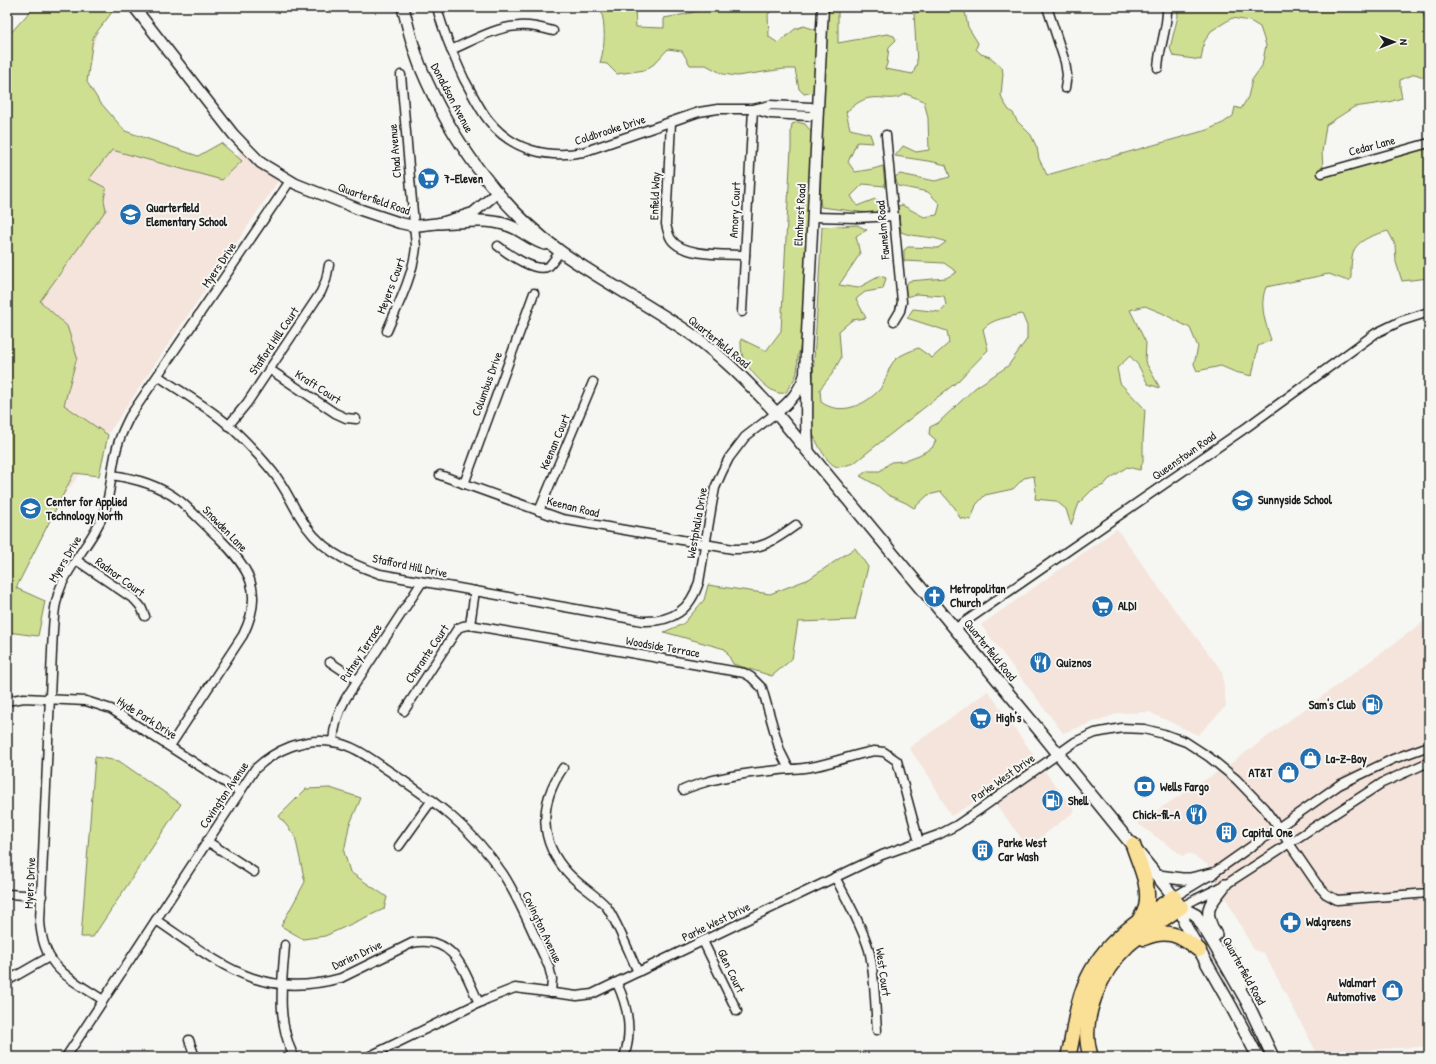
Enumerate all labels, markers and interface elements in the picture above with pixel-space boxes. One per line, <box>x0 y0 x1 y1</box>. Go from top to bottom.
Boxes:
north arrow <box>1374 22 1414 62</box>
text: N <box>1397 39 1411 45</box>
street label: Donaldson Avenue <box>427 60 478 136</box>
street label: Coldbrooke Drive <box>572 110 648 149</box>
street label: Chad Avenue <box>384 123 405 179</box>
street label: Cedar Lane <box>1347 131 1397 160</box>
supermarket icon: 7-Eleven <box>416 166 442 192</box>
place label: 7-Eleven <box>443 170 484 187</box>
street label: Enfield Way <box>645 172 664 220</box>
street label: Quarterfield Road <box>336 178 413 219</box>
street label: Amory Court <box>725 181 745 239</box>
street label: Elmhurst Road <box>789 183 810 247</box>
place label: Quarterfield Elementary School <box>146 199 228 231</box>
street label: Fawnelm Road <box>871 200 894 261</box>
school or university icon: Quarterfield Elementary School <box>118 202 144 228</box>
street label: Myers Drive <box>197 238 240 291</box>
street label: Meyers Court <box>372 255 409 316</box>
street label: Stafford Hill Court <box>245 303 303 378</box>
street label: Quarterfield Road <box>685 311 754 372</box>
street label: Columbus Drive <box>467 349 506 418</box>
street label: Kraft Court <box>292 365 345 408</box>
street label: Keenan Court <box>535 410 574 472</box>
street label: Queenstown Road <box>1148 427 1219 484</box>
street label: Westphalia Drive <box>682 486 711 560</box>
school or university icon: Sunnyside School <box>1230 487 1256 513</box>
place label: Sunnyside School <box>1258 491 1333 509</box>
street label: Keenan Road <box>545 492 602 521</box>
place label: Center for Applied Technology North <box>45 493 127 525</box>
school or university icon: Center for Applied Technology North <box>18 496 44 522</box>
street label: Snowden Lane <box>199 502 252 556</box>
street label: Myers Drive <box>44 532 85 585</box>
street label: Stafford Hill Drive <box>371 549 449 582</box>
street label: Radnor Court <box>92 553 149 601</box>
place label: Metropolitan Church <box>950 580 1006 611</box>
church icon: Metropolitan Church <box>921 583 947 609</box>
supermarket icon: ALDI <box>1090 593 1116 619</box>
place label: ALDI <box>1118 597 1137 614</box>
street label: Quarterfield Road <box>960 615 1021 685</box>
street label: Putney Terrace <box>335 620 386 685</box>
street label: Charante Court <box>401 620 453 687</box>
street label: Woodside Terrace <box>625 632 702 661</box>
restaurant icon: Quiznos <box>1027 650 1053 676</box>
place label: Quiznos <box>1056 654 1092 671</box>
street label: Hyde Park Drive <box>114 692 181 743</box>
fuel station icon: Sam's Club <box>1359 692 1385 718</box>
place label: Sam's Club <box>1309 696 1356 713</box>
supermarket icon: High's <box>967 705 993 731</box>
place label: High's <box>996 709 1022 727</box>
shop icon: La-Z-Boy <box>1297 746 1323 772</box>
street label: Parke West Drive <box>968 749 1038 806</box>
place label: La-Z-Boy <box>1326 750 1367 768</box>
street label: Covington Avenue <box>195 758 252 831</box>
shop icon: AT&T <box>1275 760 1301 786</box>
place label: AT&T <box>1249 764 1272 781</box>
bank icon: Wells Fargo <box>1132 774 1158 800</box>
place label: Wells Fargo <box>1160 778 1209 796</box>
fuel station icon: Shell <box>1040 788 1066 814</box>
place label: Shell <box>1068 792 1089 809</box>
restaurant icon: Chick-fil-A <box>1183 802 1209 828</box>
place label: Chick-fil-A <box>1133 806 1180 823</box>
building icon: Capital One <box>1214 820 1240 846</box>
place label: Capital One <box>1242 824 1293 842</box>
place label: Parke West Car Wash <box>998 834 1047 865</box>
building icon: Parke West Car Wash <box>969 837 995 863</box>
street label: Myers Drive <box>20 857 39 909</box>
street label: Covington Avenue <box>518 888 567 966</box>
street label: Parke West Drive <box>679 898 753 945</box>
pharmacy icon: Walgreens <box>1277 909 1303 935</box>
place label: Walgreens <box>1306 913 1351 931</box>
street label: Quarterfield Road <box>1219 934 1270 1008</box>
street label: Darien Drive <box>329 935 385 974</box>
street label: Glen Court <box>714 946 750 996</box>
street label: West Court <box>872 947 895 998</box>
place label: Walmart Automotive <box>1327 974 1377 1005</box>
shop icon: Walmart Automotive <box>1379 977 1405 1003</box>

